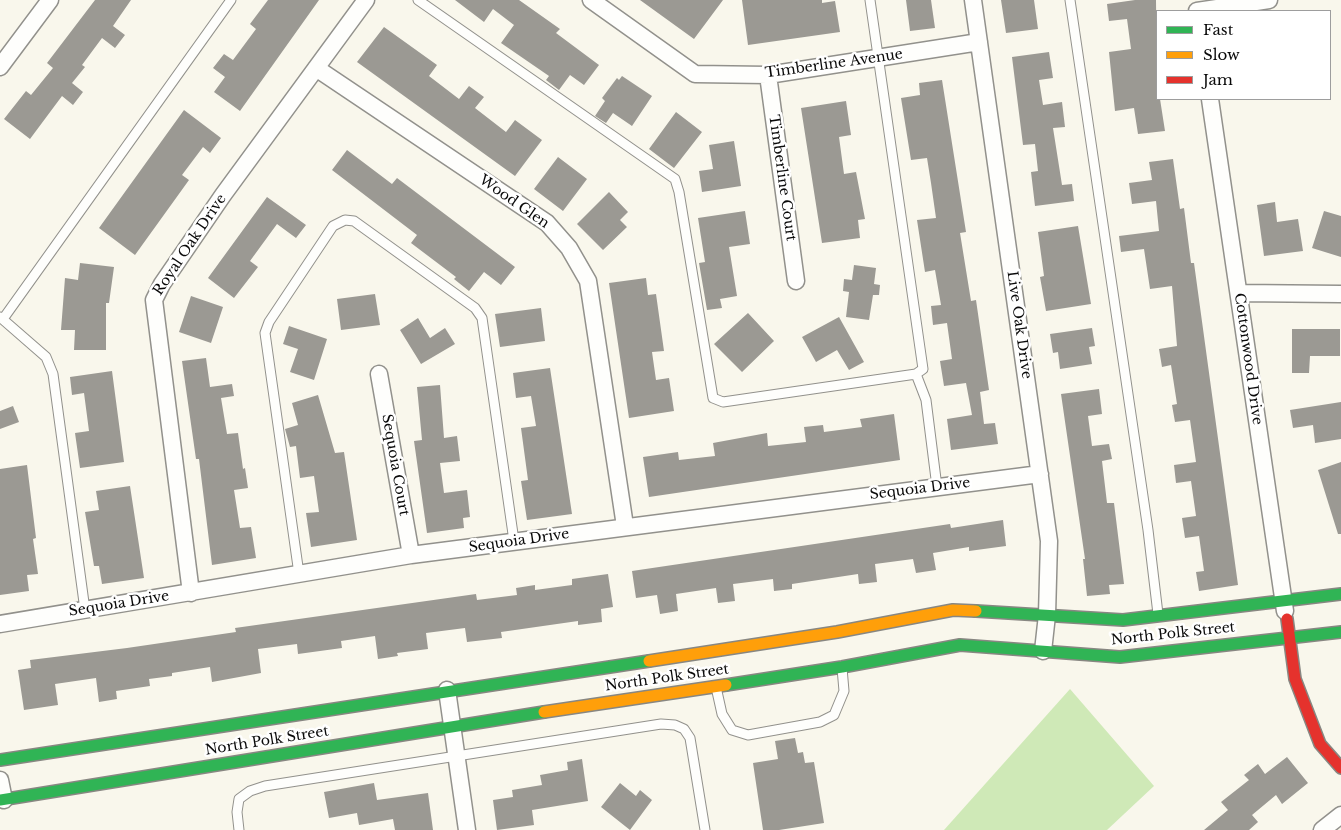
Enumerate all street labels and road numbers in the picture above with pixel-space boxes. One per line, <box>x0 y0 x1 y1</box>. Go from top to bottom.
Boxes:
street label: Timberline Avenue <box>764 46 904 82</box>
street label: Timberline Court <box>765 114 799 242</box>
street label: Wood Glen <box>476 172 552 232</box>
street label: Royal Oak Drive <box>150 191 230 299</box>
street label: Live Oak Drive <box>1003 270 1035 380</box>
street label: Cottonwood Drive <box>1230 292 1266 426</box>
street label: Sequoia Court <box>378 413 412 517</box>
street label: Sequoia Drive <box>869 474 971 504</box>
street label: Sequoia Drive <box>468 526 570 556</box>
street label: Sequoia Drive <box>68 588 170 620</box>
street label: North Polk Street <box>1110 619 1236 649</box>
street label: North Polk Street <box>604 661 730 695</box>
street label: North Polk Street <box>204 723 330 759</box>

